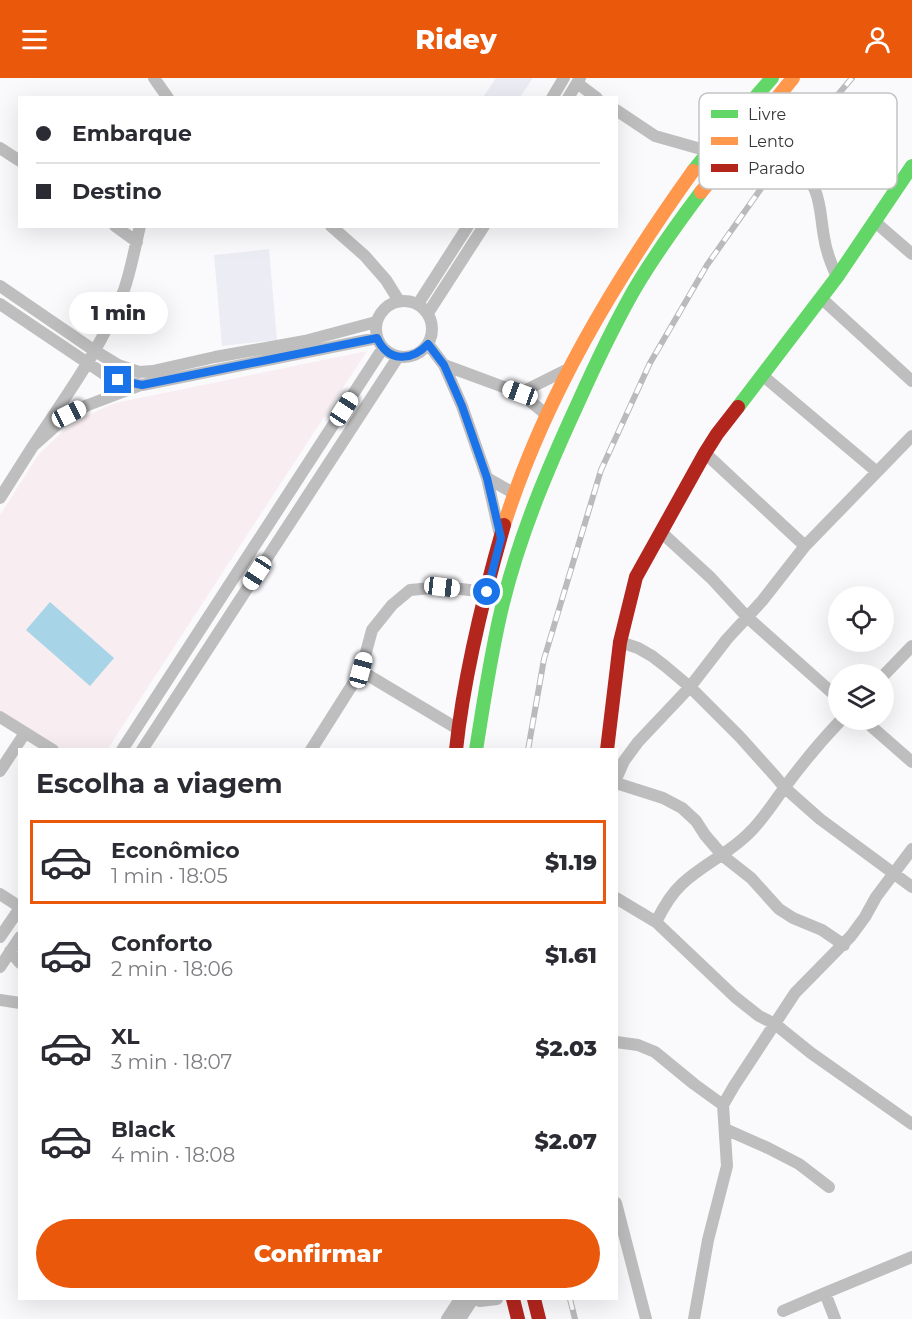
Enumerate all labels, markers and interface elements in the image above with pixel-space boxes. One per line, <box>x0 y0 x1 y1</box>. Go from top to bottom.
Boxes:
icon: menu <box>18 23 51 56</box>
text: Ridey <box>415 23 497 56</box>
icon: person <box>861 23 894 56</box>
legend <box>699 93 897 189</box>
text: Livre <box>748 105 786 124</box>
text: Embarque <box>72 120 192 147</box>
text: Lento <box>748 132 794 151</box>
text: Parado <box>748 159 805 178</box>
text: Destino <box>72 178 162 205</box>
callout: 1 min <box>68 293 168 335</box>
text: 1 min <box>91 301 146 325</box>
route end <box>104 366 131 393</box>
car <box>500 378 540 408</box>
car <box>327 389 361 429</box>
car <box>49 398 89 430</box>
car <box>240 553 274 593</box>
car <box>423 576 461 598</box>
route start <box>473 578 500 605</box>
map controls <box>828 586 894 730</box>
button: locate <box>828 586 894 652</box>
car <box>348 650 374 690</box>
button: layers <box>828 664 894 730</box>
text: Escolha a viagem <box>36 767 283 800</box>
icon: car <box>39 835 93 889</box>
text: Econômico <box>111 837 240 864</box>
text: $1.19 <box>545 849 597 876</box>
text: 1 min · 18:05 <box>111 864 228 888</box>
icon: car <box>39 928 93 982</box>
text: Conforto <box>111 930 212 957</box>
text: $1.61 <box>545 942 597 969</box>
text: 2 min · 18:06 <box>111 957 233 981</box>
icon: car <box>39 1021 93 1075</box>
text: XL <box>111 1023 140 1050</box>
text: $2.03 <box>535 1035 597 1062</box>
text: 3 min · 18:07 <box>111 1050 232 1074</box>
icon: car <box>39 1114 93 1168</box>
text: Black <box>111 1116 175 1143</box>
text: $2.07 <box>535 1128 597 1155</box>
text: 4 min · 18:08 <box>111 1143 235 1167</box>
button: Confirmar <box>36 1219 600 1288</box>

